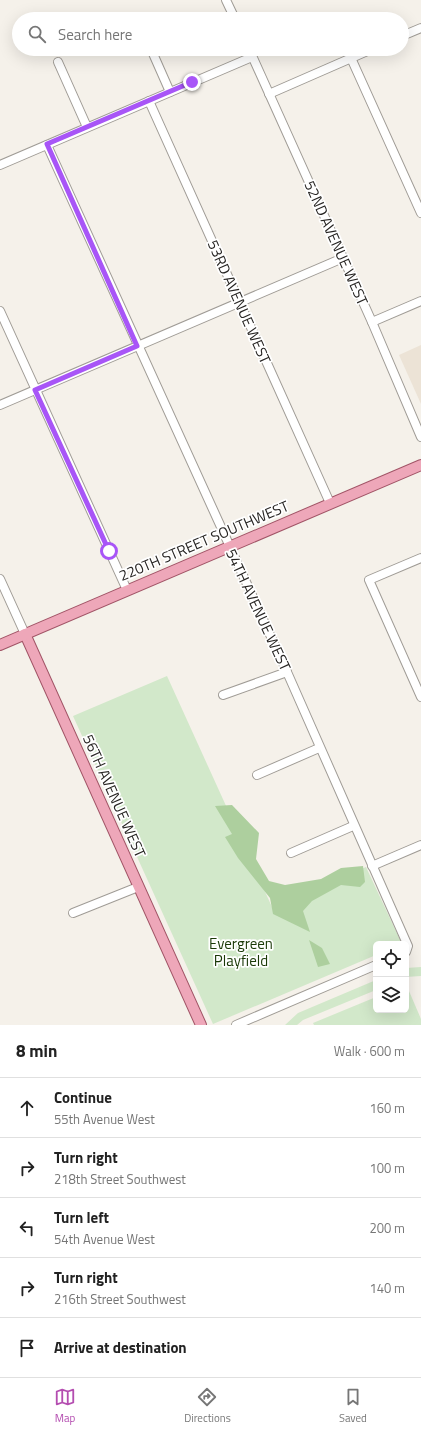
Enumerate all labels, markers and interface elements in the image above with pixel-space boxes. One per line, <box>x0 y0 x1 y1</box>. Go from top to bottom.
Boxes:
search box <box>12 12 409 56</box>
icon: search <box>26 23 48 45</box>
text: Search here <box>58 23 132 46</box>
route end <box>183 73 201 91</box>
street label: 52ND AVENUE WEST <box>299 177 374 309</box>
street label: 53RD AVENUE WEST <box>202 236 277 368</box>
street label: 220TH STREET SOUTHWEST <box>115 494 293 587</box>
route start <box>100 542 118 560</box>
street label: 54TH AVENUE WEST <box>220 545 297 675</box>
street label: 56TH AVENUE WEST <box>77 731 152 861</box>
park label: Evergreen Playfield <box>209 932 273 972</box>
map controls <box>373 941 409 1013</box>
button: locate <box>373 941 409 977</box>
button: layers <box>373 977 409 1013</box>
text: 8 min <box>16 1038 57 1064</box>
text: Walk · 600 m <box>334 1041 405 1061</box>
text: Continue <box>54 1086 112 1109</box>
icon: ahead <box>16 1097 38 1119</box>
text: 160 m <box>369 1098 405 1118</box>
text: 55th Avenue West <box>54 1109 155 1129</box>
text: Turn right <box>54 1146 118 1169</box>
icon: right <box>16 1157 38 1179</box>
text: 100 m <box>369 1158 405 1178</box>
text: 218th Street Southwest <box>54 1169 186 1189</box>
text: Turn left <box>54 1206 109 1229</box>
icon: left <box>16 1217 38 1239</box>
text: 200 m <box>369 1218 405 1238</box>
text: 54th Avenue West <box>54 1229 155 1249</box>
text: Turn right <box>54 1266 118 1289</box>
icon: right <box>16 1277 38 1299</box>
text: 140 m <box>369 1278 405 1298</box>
text: 216th Street Southwest <box>54 1289 186 1309</box>
text: Arrive at destination <box>54 1336 187 1359</box>
icon: arrive <box>16 1337 38 1359</box>
tab: Map <box>54 1386 76 1426</box>
tab: Directions <box>184 1386 231 1426</box>
tab: Saved <box>339 1386 367 1426</box>

